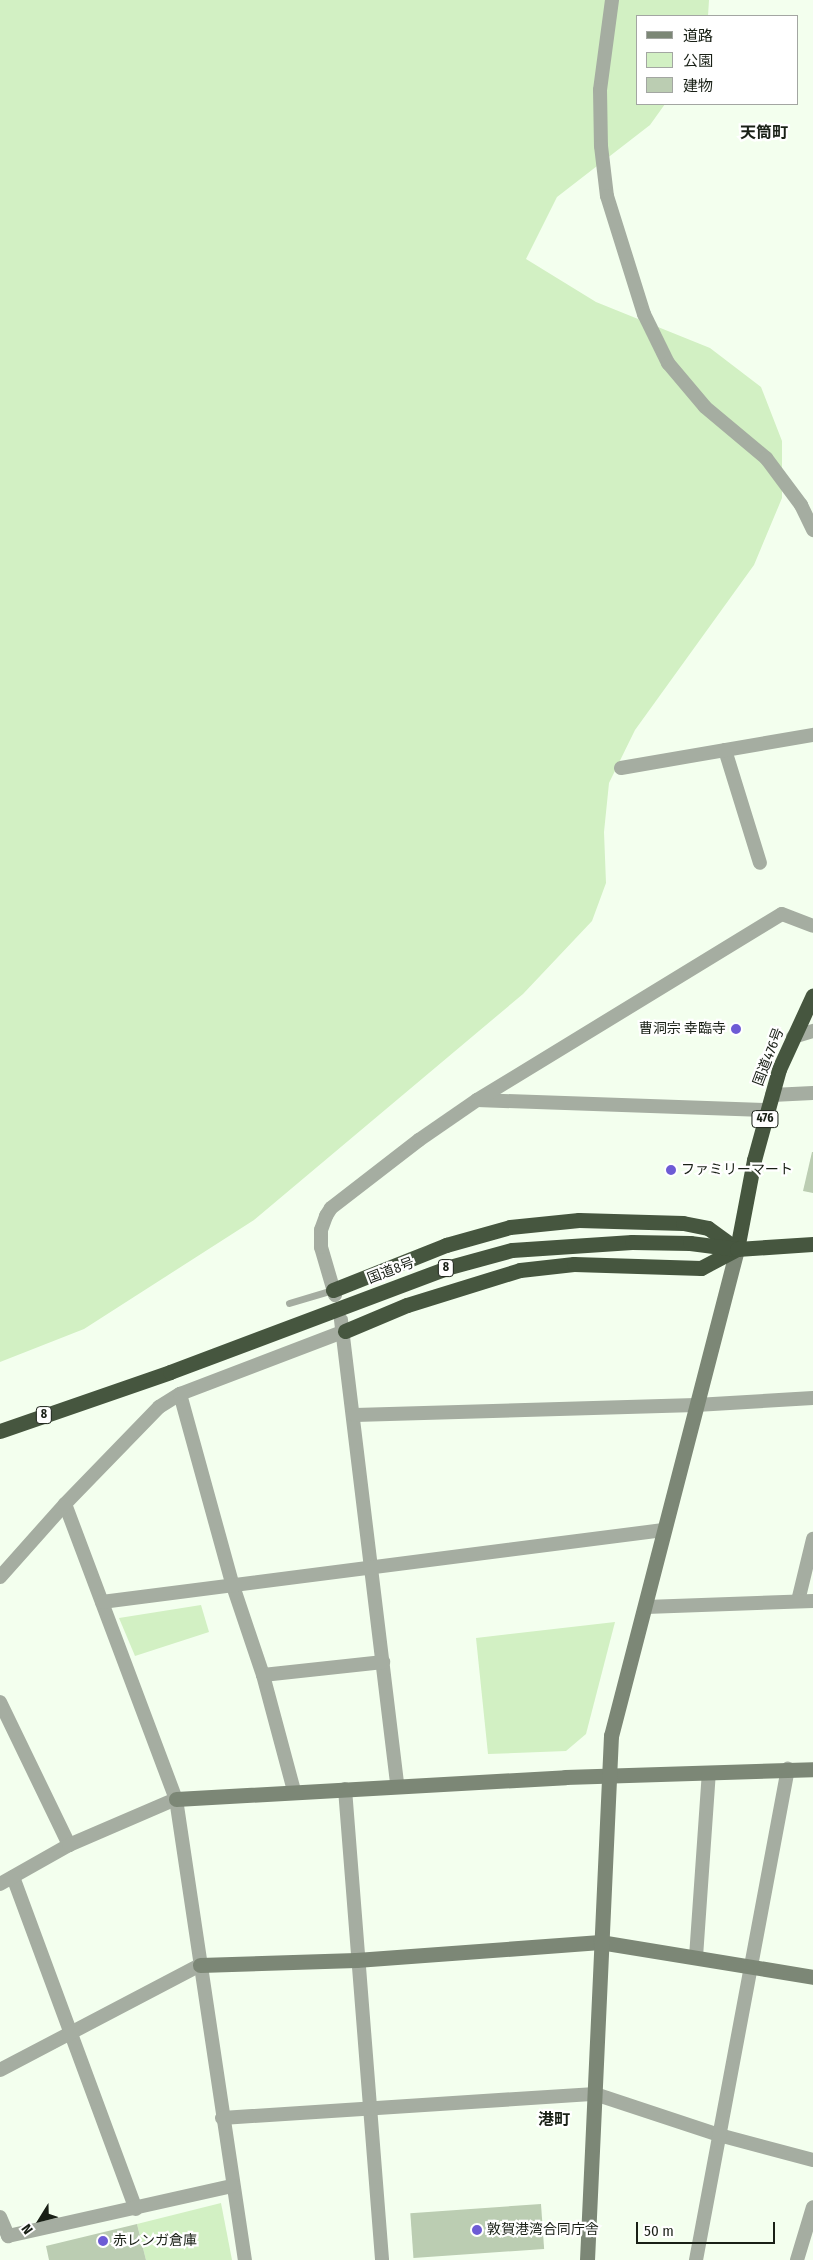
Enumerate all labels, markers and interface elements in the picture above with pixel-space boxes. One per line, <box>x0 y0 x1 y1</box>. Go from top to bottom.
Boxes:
legend <box>636 15 798 105</box>
text: 道路 <box>683 27 713 45</box>
text: 公園 <box>683 52 713 70</box>
text: 建物 <box>683 77 713 95</box>
district label: 天筒町 <box>740 123 788 143</box>
place label: 曹洞宗 幸臨寺 <box>639 1021 726 1037</box>
marker: 曹洞宗 幸臨寺 <box>730 1023 742 1035</box>
street label: 国道476号 <box>750 1026 788 1088</box>
road number: 476 <box>751 1110 779 1128</box>
place label: ファミリーマート <box>681 1162 793 1178</box>
marker: ファミリーマート <box>665 1164 677 1176</box>
street label: 国道8号 <box>365 1254 417 1288</box>
road number: 8 <box>437 1258 455 1278</box>
road number: 8 <box>35 1406 53 1424</box>
district label: 港町 <box>538 2110 570 2130</box>
north arrow <box>15 2195 65 2245</box>
scale bar <box>638 2212 777 2244</box>
text: N <box>18 2221 37 2238</box>
place label: 敦賀港湾合同庁舎 <box>487 2222 599 2238</box>
text: 50 m <box>644 2222 674 2240</box>
marker: 敦賀港湾合同庁舎 <box>471 2224 483 2236</box>
place label: 赤レンガ倉庫 <box>113 2233 197 2249</box>
marker: 赤レンガ倉庫 <box>97 2235 109 2247</box>

